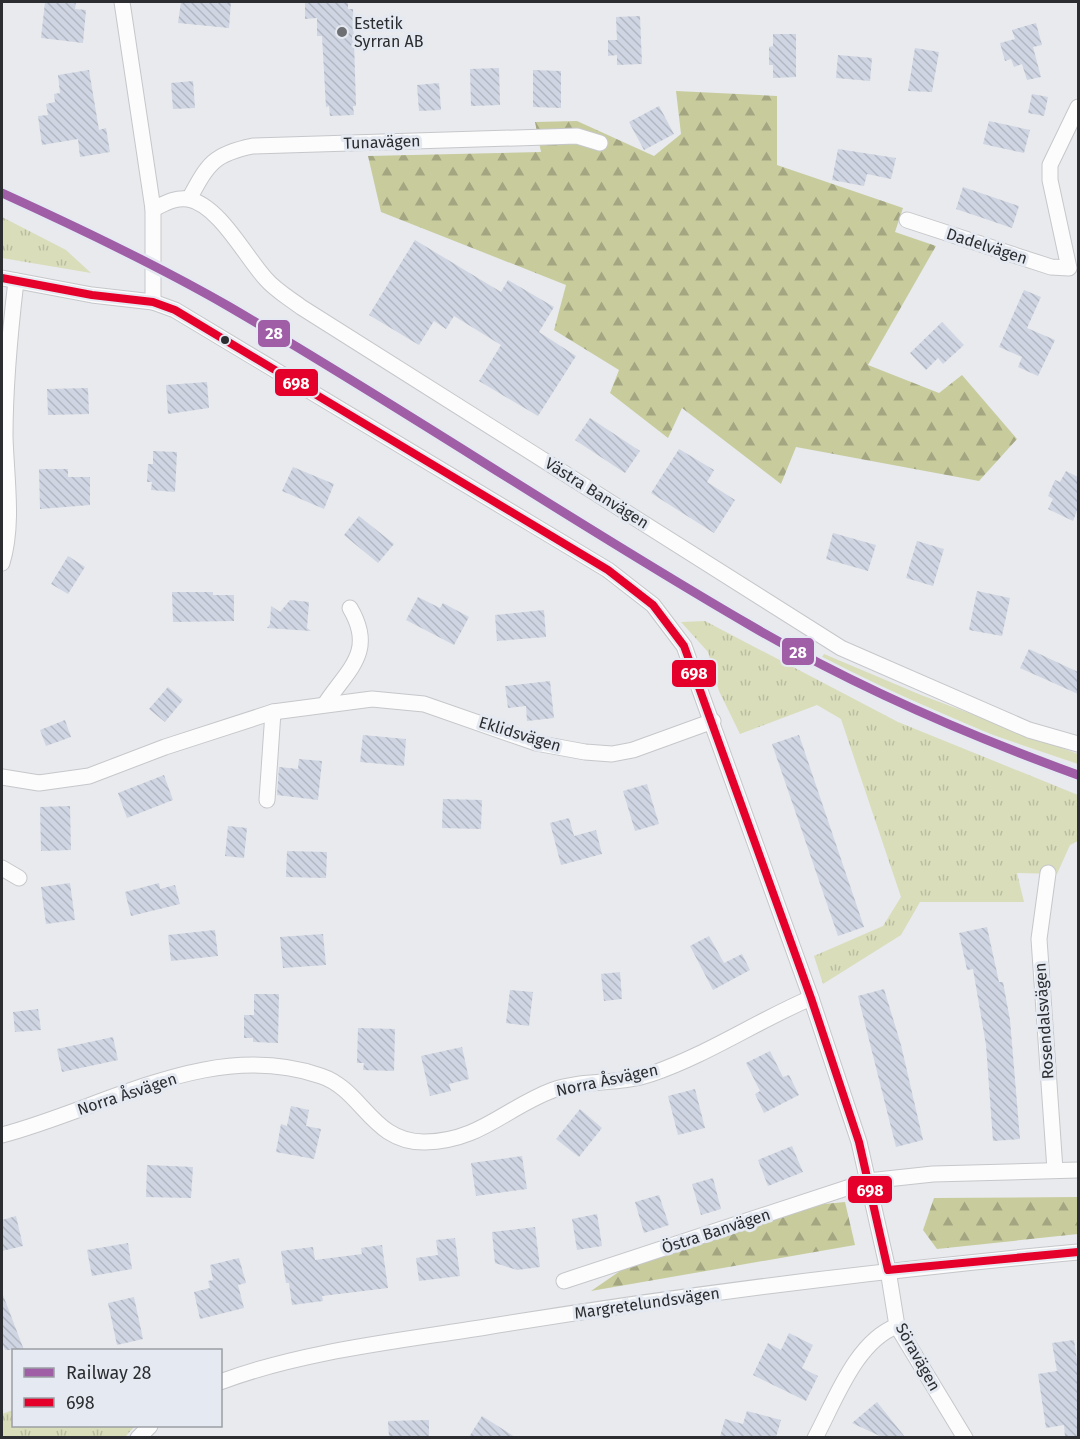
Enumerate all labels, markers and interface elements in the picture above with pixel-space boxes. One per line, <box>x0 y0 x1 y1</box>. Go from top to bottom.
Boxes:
place label: Estetik Syrran AB <box>354 14 424 51</box>
marker: Estetik Syrran AB <box>335 25 349 39</box>
street label: Tunavägen <box>343 131 421 153</box>
street label: Dadelvägen <box>944 224 1030 268</box>
line badge: 28 <box>257 319 291 348</box>
text: 28 <box>265 324 283 343</box>
unlabelled marker <box>219 334 231 346</box>
line badge: 698 <box>274 368 319 397</box>
text: 698 <box>282 374 310 393</box>
street label: Västra Banvägen <box>542 454 652 532</box>
line badge: 28 <box>781 637 815 666</box>
text: 28 <box>789 643 807 662</box>
line badge: 698 <box>671 659 717 688</box>
text: 698 <box>680 664 708 683</box>
street label: Eklidsvägen <box>477 712 563 756</box>
street label: Rosendalsvägen <box>1030 962 1058 1080</box>
street label: Norra Åsvägen <box>554 1059 660 1100</box>
street label: Norra Åsvägen <box>74 1068 179 1119</box>
line badge: 698 <box>847 1175 893 1204</box>
text: 698 <box>856 1181 884 1200</box>
street label: Östra Banvägen <box>659 1205 773 1257</box>
street label: Margretelundsvägen <box>573 1283 721 1323</box>
street label: Söravägen <box>892 1320 944 1394</box>
legend <box>12 1349 222 1427</box>
text: Railway 28 <box>66 1362 152 1384</box>
text: 698 <box>66 1392 95 1414</box>

